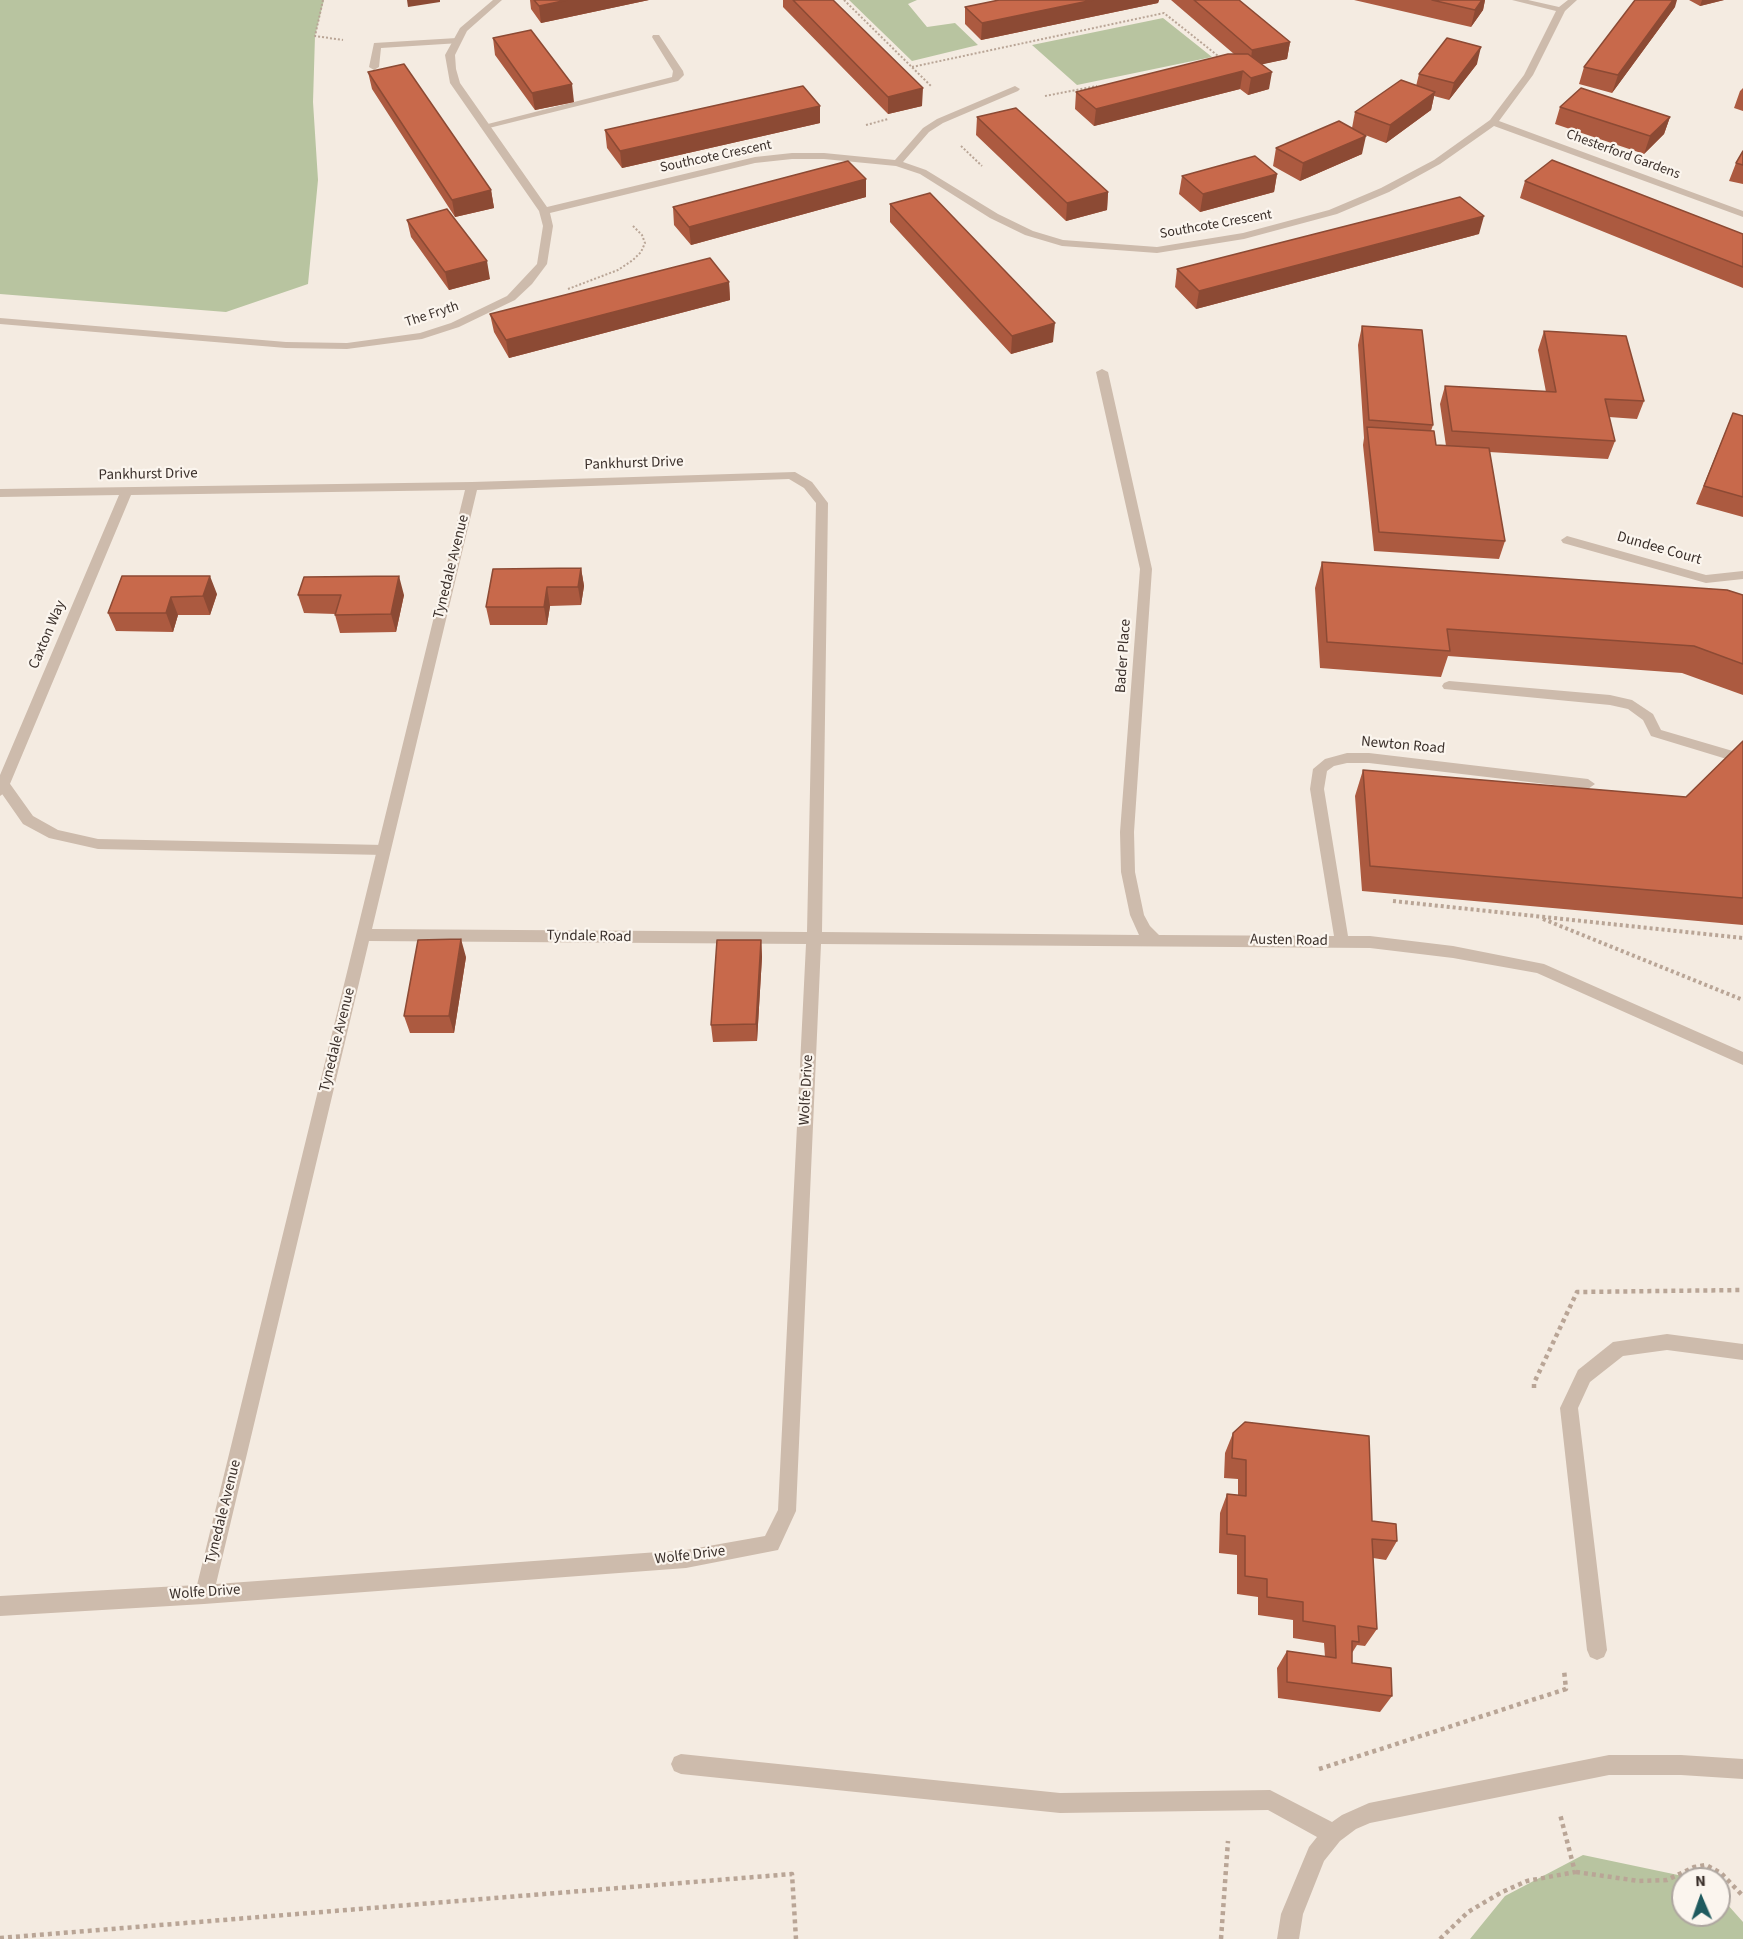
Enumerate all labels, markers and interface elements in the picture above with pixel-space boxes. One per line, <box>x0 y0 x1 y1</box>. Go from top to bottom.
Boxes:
street label: Chesterford Gardens <box>1564 127 1682 183</box>
street label: Southcote Crescent <box>659 137 773 177</box>
street label: Southcote Crescent <box>1159 207 1273 243</box>
street label: The Fryth <box>403 298 461 332</box>
street label: Pankhurst Drive <box>584 453 684 475</box>
street label: Pankhurst Drive <box>98 465 198 485</box>
street label: Tynedale Avenue <box>430 513 474 621</box>
street label: Dundee Court <box>1615 528 1703 570</box>
street label: Caxton Way <box>25 598 71 672</box>
street label: Bader Place <box>1112 618 1136 694</box>
street label: Newton Road <box>1360 733 1446 759</box>
street label: Tyndale Road <box>546 927 632 947</box>
street label: Austen Road <box>1250 931 1328 951</box>
street label: Tynedale Avenue <box>316 986 360 1094</box>
street label: Wolfe Drive <box>796 1054 818 1126</box>
street label: Tynedale Avenue <box>202 1458 246 1566</box>
street label: Wolfe Drive <box>654 1543 726 1569</box>
street label: Wolfe Drive <box>169 1582 241 1604</box>
north arrow <box>1671 1867 1731 1927</box>
text: N <box>1695 1870 1706 1892</box>

